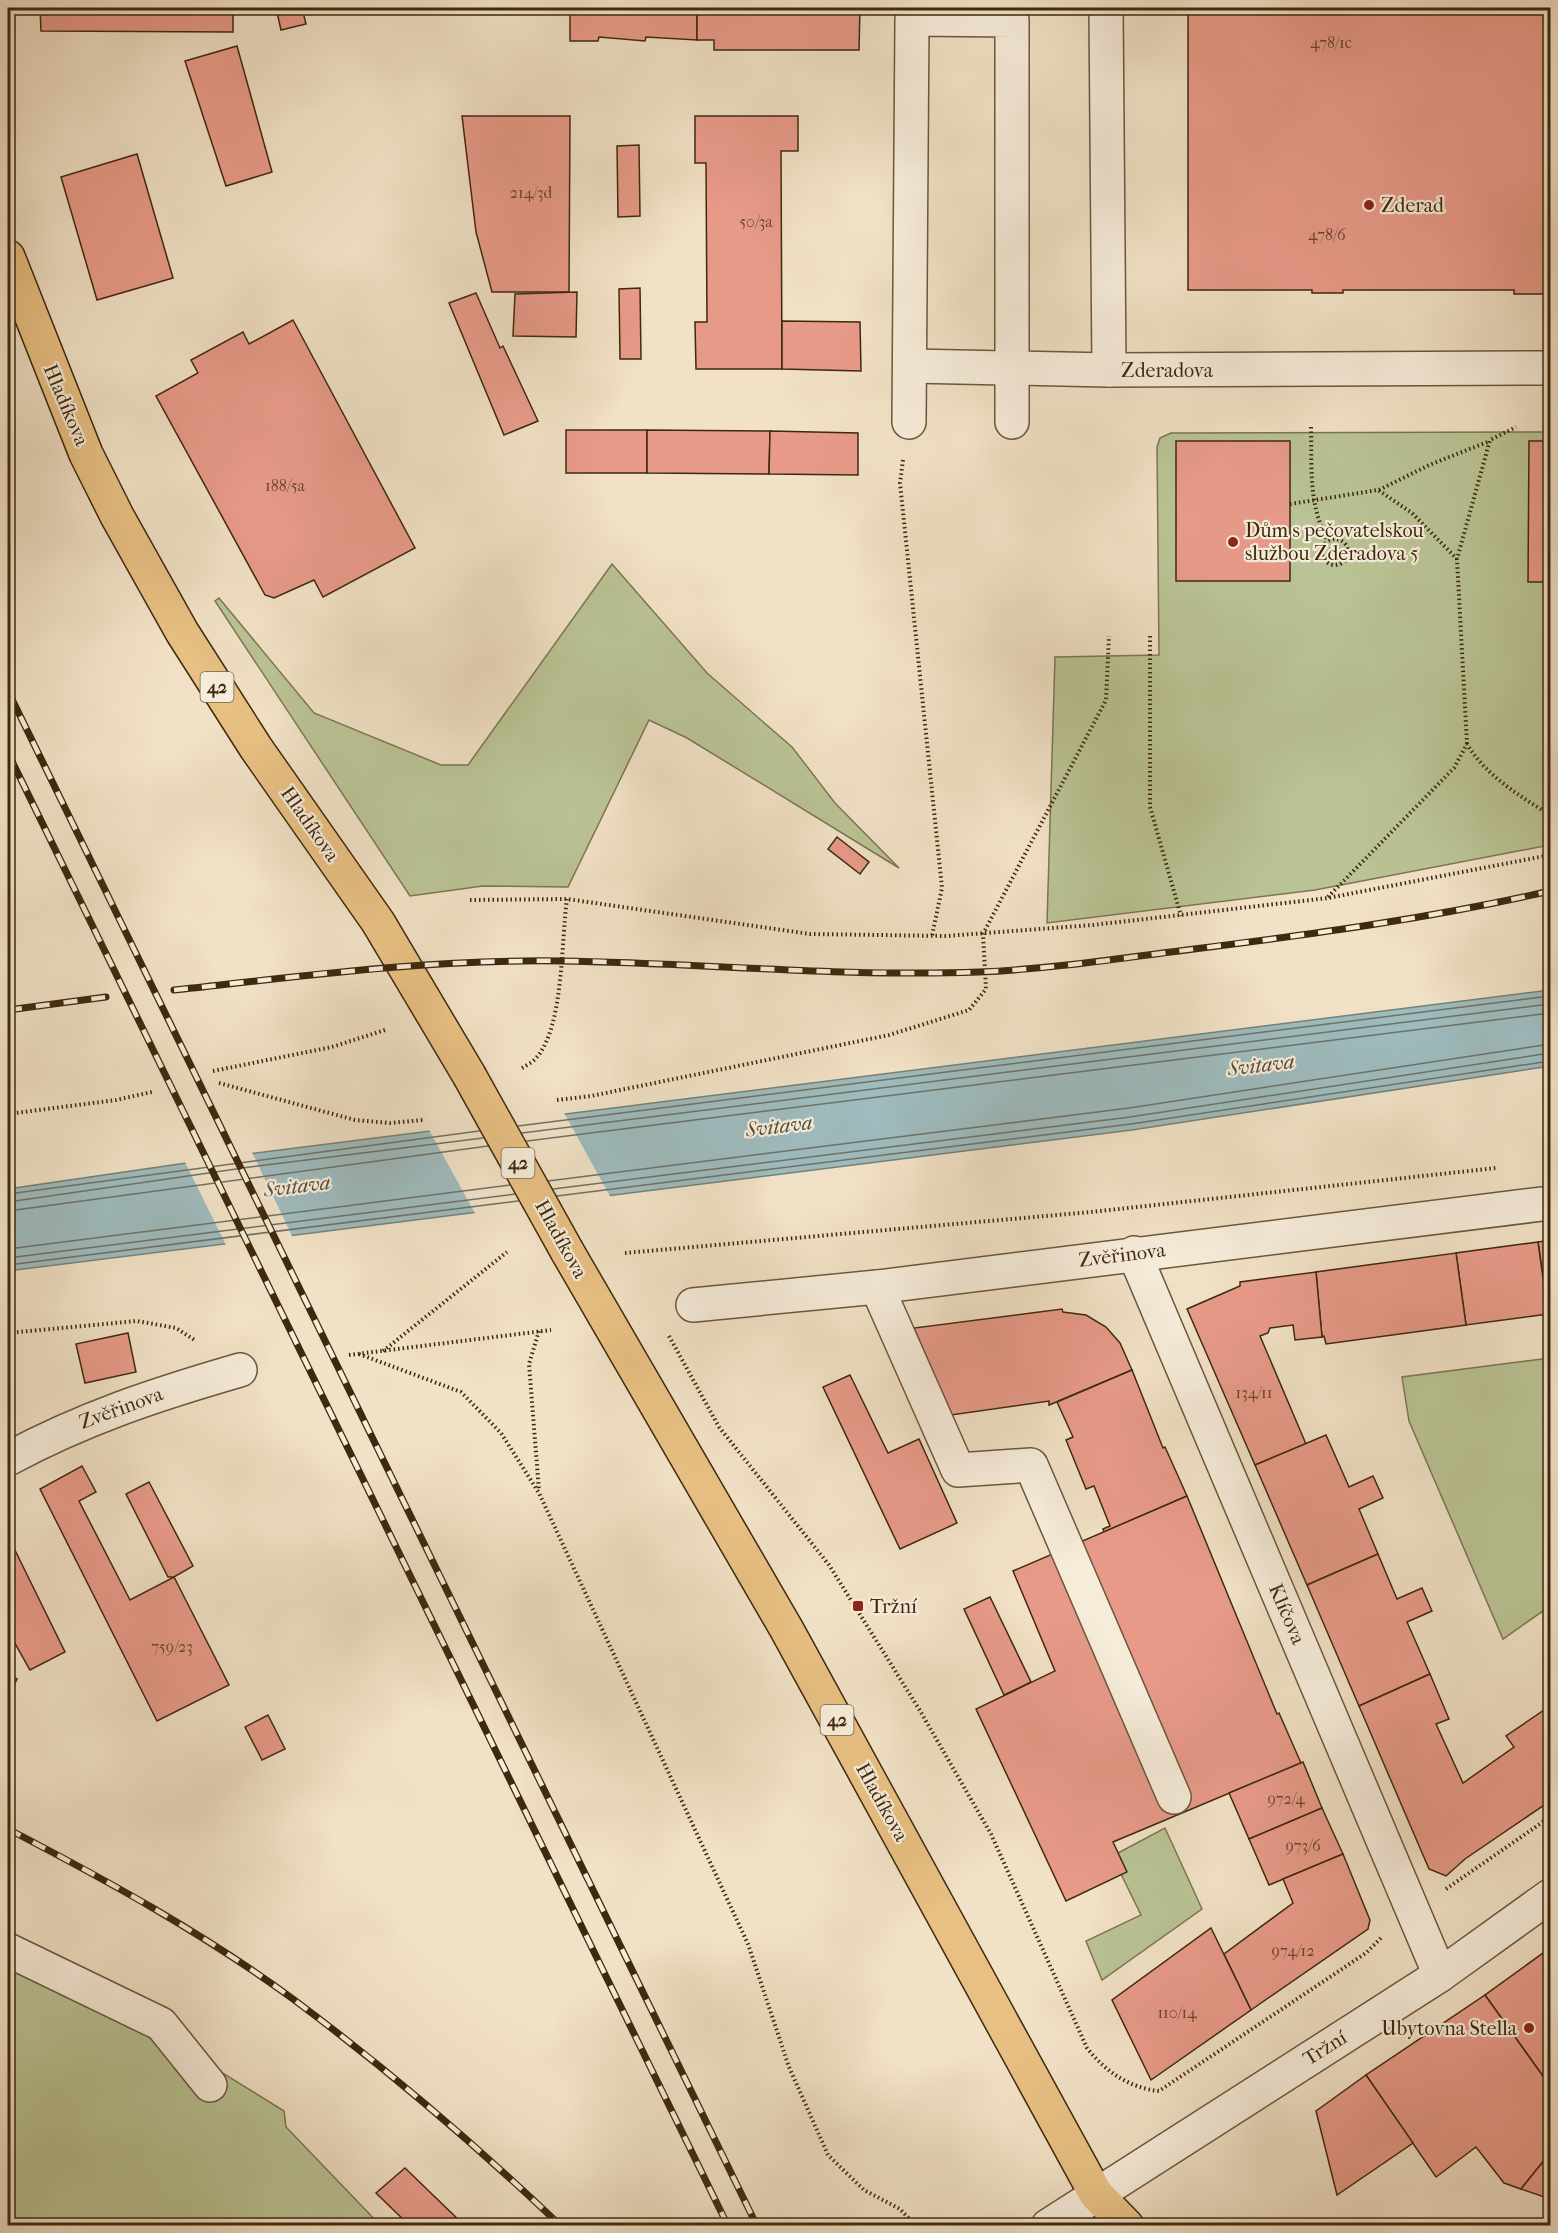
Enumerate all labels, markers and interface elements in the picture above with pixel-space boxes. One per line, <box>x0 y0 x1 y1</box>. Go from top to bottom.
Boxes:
house number: 478/1c <box>1310 33 1352 52</box>
house number: 214/3d <box>510 183 553 202</box>
place label: Zderad <box>1381 194 1445 217</box>
marker: Zderad <box>1362 198 1376 212</box>
house number: 50/3a <box>739 212 773 231</box>
house number: 478/6 <box>1308 225 1346 244</box>
street label: Zderadova <box>1121 359 1214 382</box>
street label: Hladíkova <box>39 361 94 450</box>
house number: 188/5a <box>265 476 306 495</box>
place label: Dům s pečovatelskou službou Zderadova 5 <box>1245 519 1424 565</box>
marker: Dům s pečovatelskou službou Zderadova 5 <box>1226 535 1240 549</box>
road number: 42 <box>200 672 234 702</box>
street label: Hladíkova <box>276 782 345 867</box>
water label: Svitava <box>1225 1049 1296 1081</box>
water label: Svitava <box>743 1110 814 1142</box>
road number: 42 <box>502 1148 534 1178</box>
water label: Svitava <box>261 1170 332 1202</box>
street label: Hladíkova <box>530 1196 592 1283</box>
street label: Zvěřinova <box>1077 1238 1168 1272</box>
street label: Zvěřinova <box>76 1382 167 1434</box>
house number: 134/11 <box>1235 1383 1273 1402</box>
street label: Klíčova <box>1264 1580 1310 1648</box>
place label: Tržní <box>870 1595 918 1618</box>
marker: Tržní <box>851 1599 865 1613</box>
house number: 759/23 <box>151 1637 193 1656</box>
road number: 42 <box>820 1705 854 1735</box>
street label: Hladíkova <box>851 1759 913 1846</box>
house number: 972/4 <box>1267 1789 1305 1808</box>
house number: 973/6 <box>1285 1836 1321 1855</box>
house number: 974/12 <box>1272 1941 1314 1960</box>
house number: 110/14 <box>1157 2003 1197 2022</box>
place label: Ubytovna Stella <box>1381 2017 1518 2040</box>
marker: Ubytovna Stella <box>1522 2021 1536 2035</box>
street label: Tržní <box>1299 2025 1352 2070</box>

